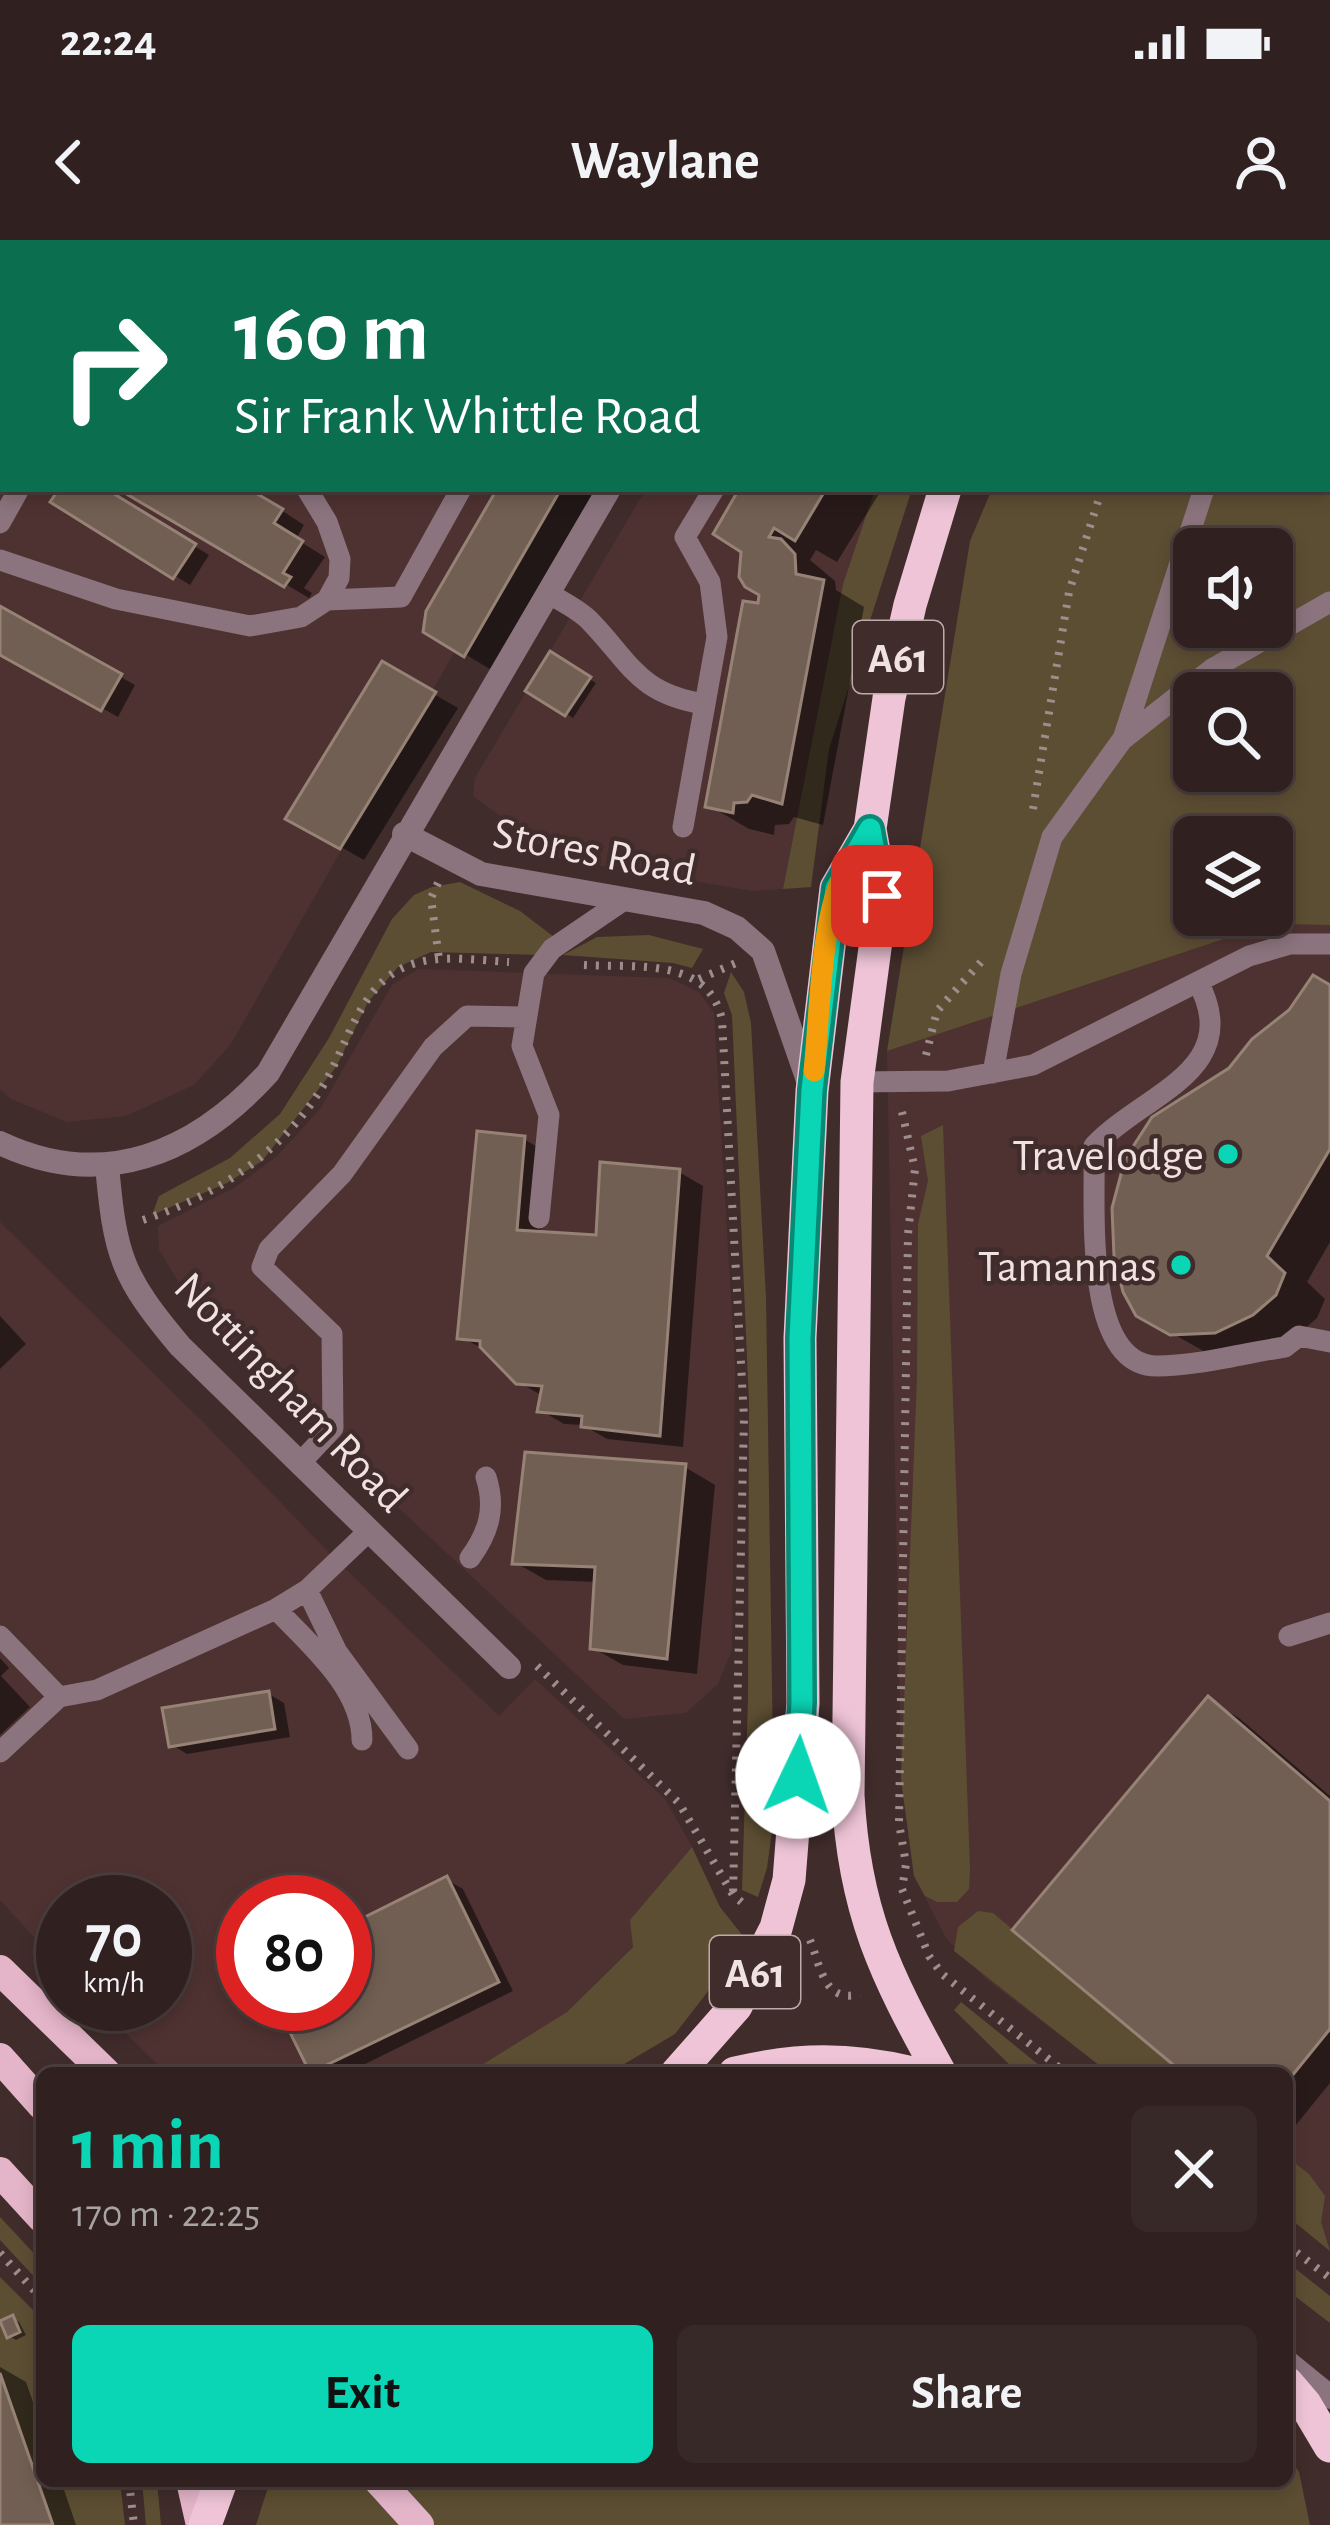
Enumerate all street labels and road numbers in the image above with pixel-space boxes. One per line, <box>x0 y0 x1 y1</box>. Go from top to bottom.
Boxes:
road number: A61 <box>853 621 943 693</box>
street label: Stores Road <box>489 811 700 894</box>
street label: Nottingham Road <box>165 1264 415 1521</box>
road number: A61 <box>710 1936 800 2008</box>

